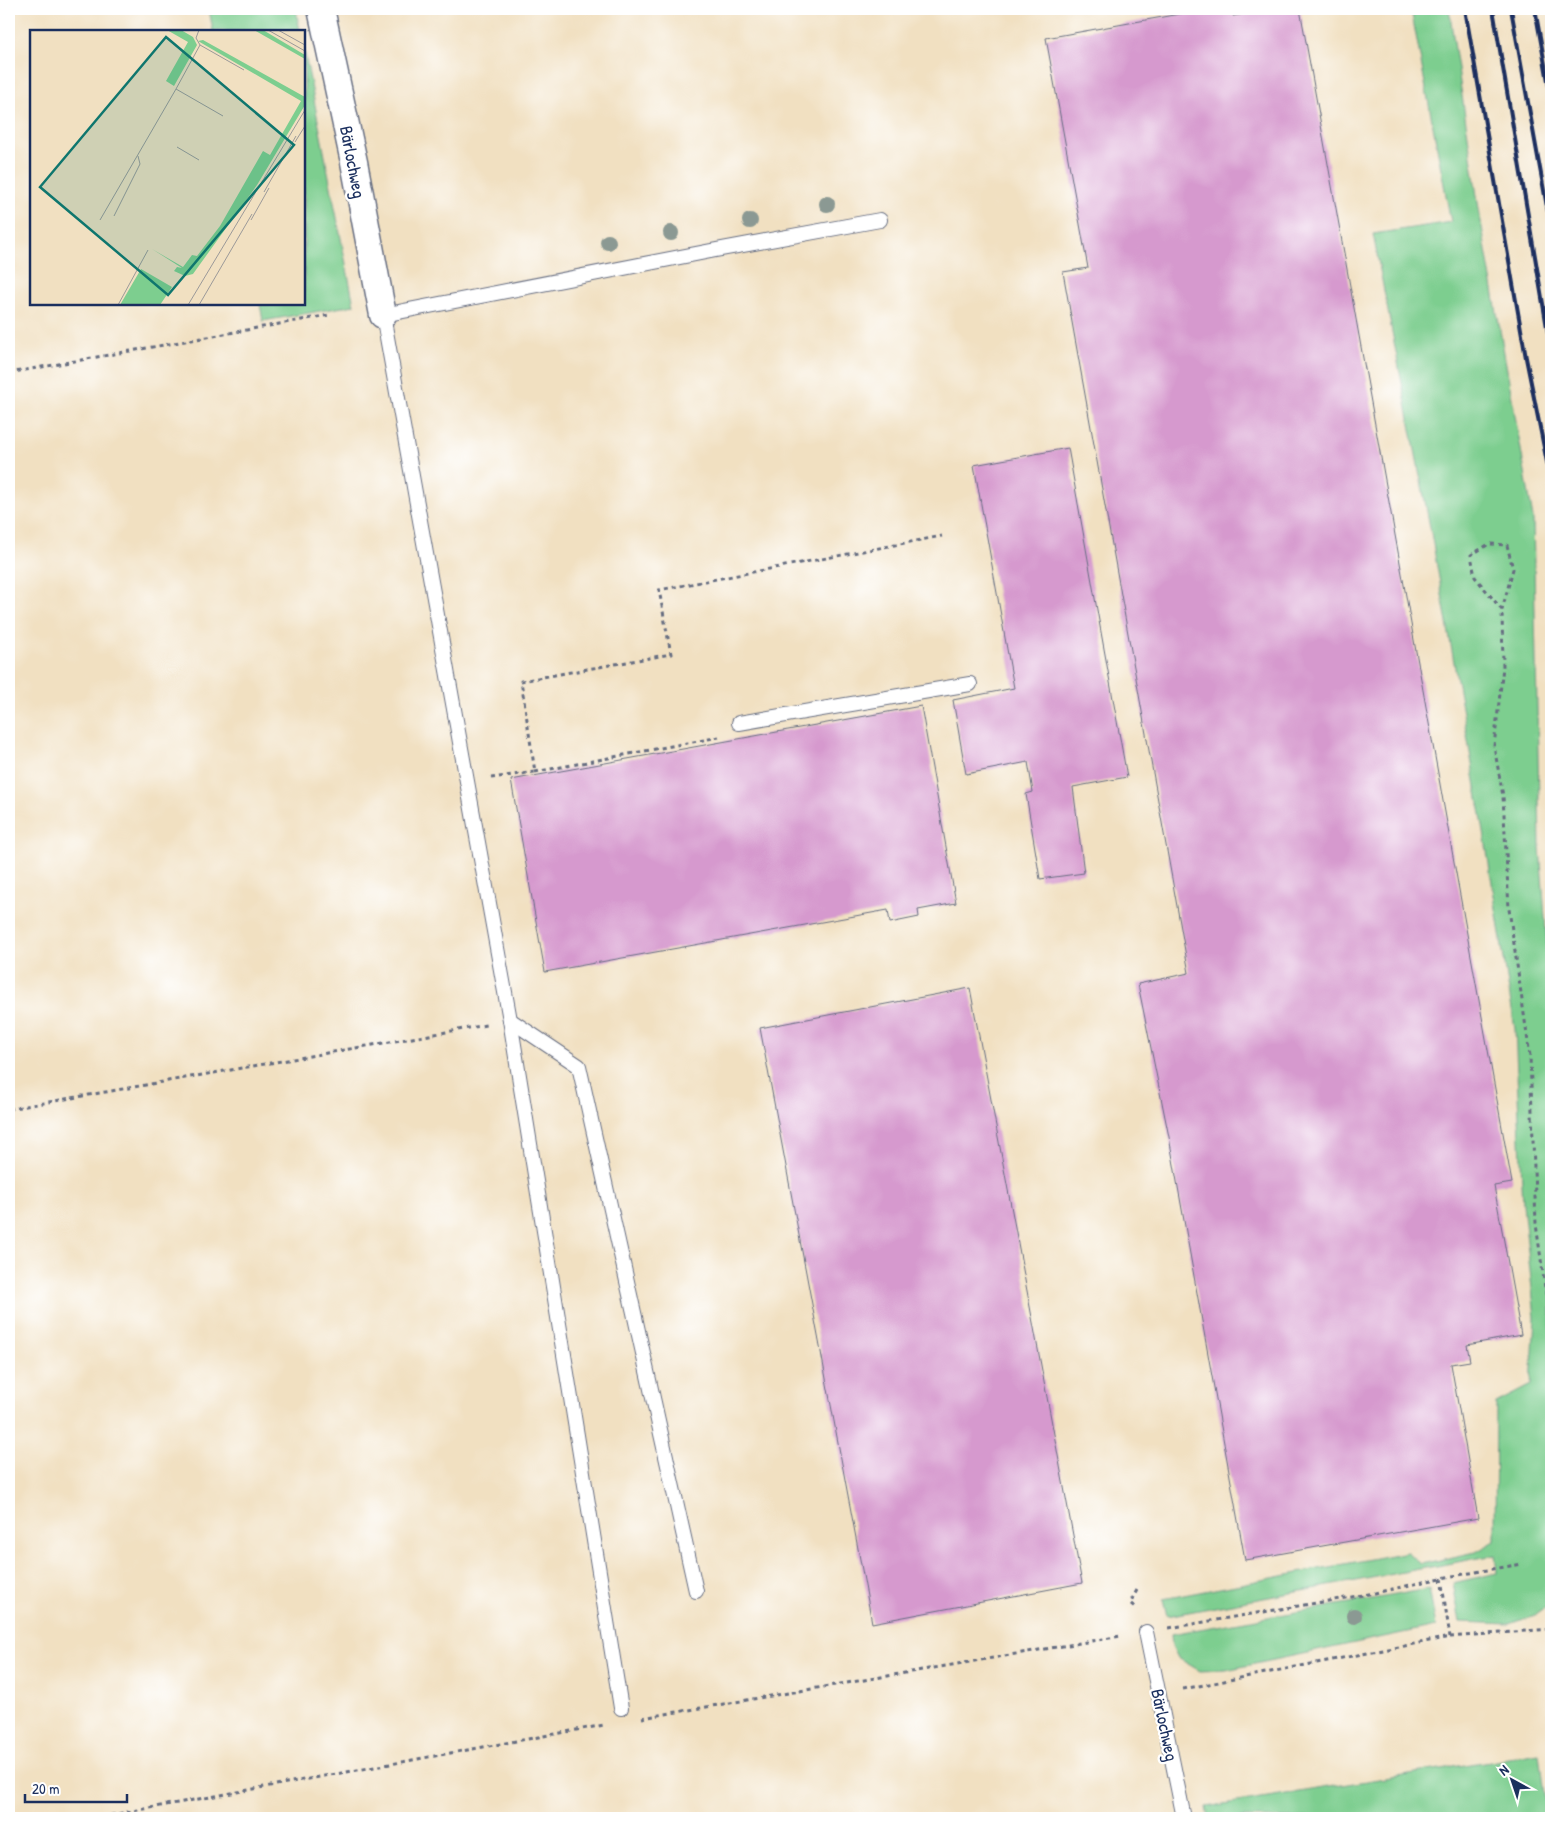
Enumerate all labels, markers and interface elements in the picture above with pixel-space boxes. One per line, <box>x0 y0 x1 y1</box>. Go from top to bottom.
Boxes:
inset map <box>30 30 305 305</box>
street label: Bärlochweg <box>334 124 372 200</box>
street label: Bärlochweg <box>1145 1687 1185 1763</box>
north arrow <box>1488 1754 1538 1804</box>
text: N <box>1494 1760 1513 1779</box>
scale bar <box>25 1772 128 1804</box>
text: 20 m <box>32 1778 59 1799</box>

